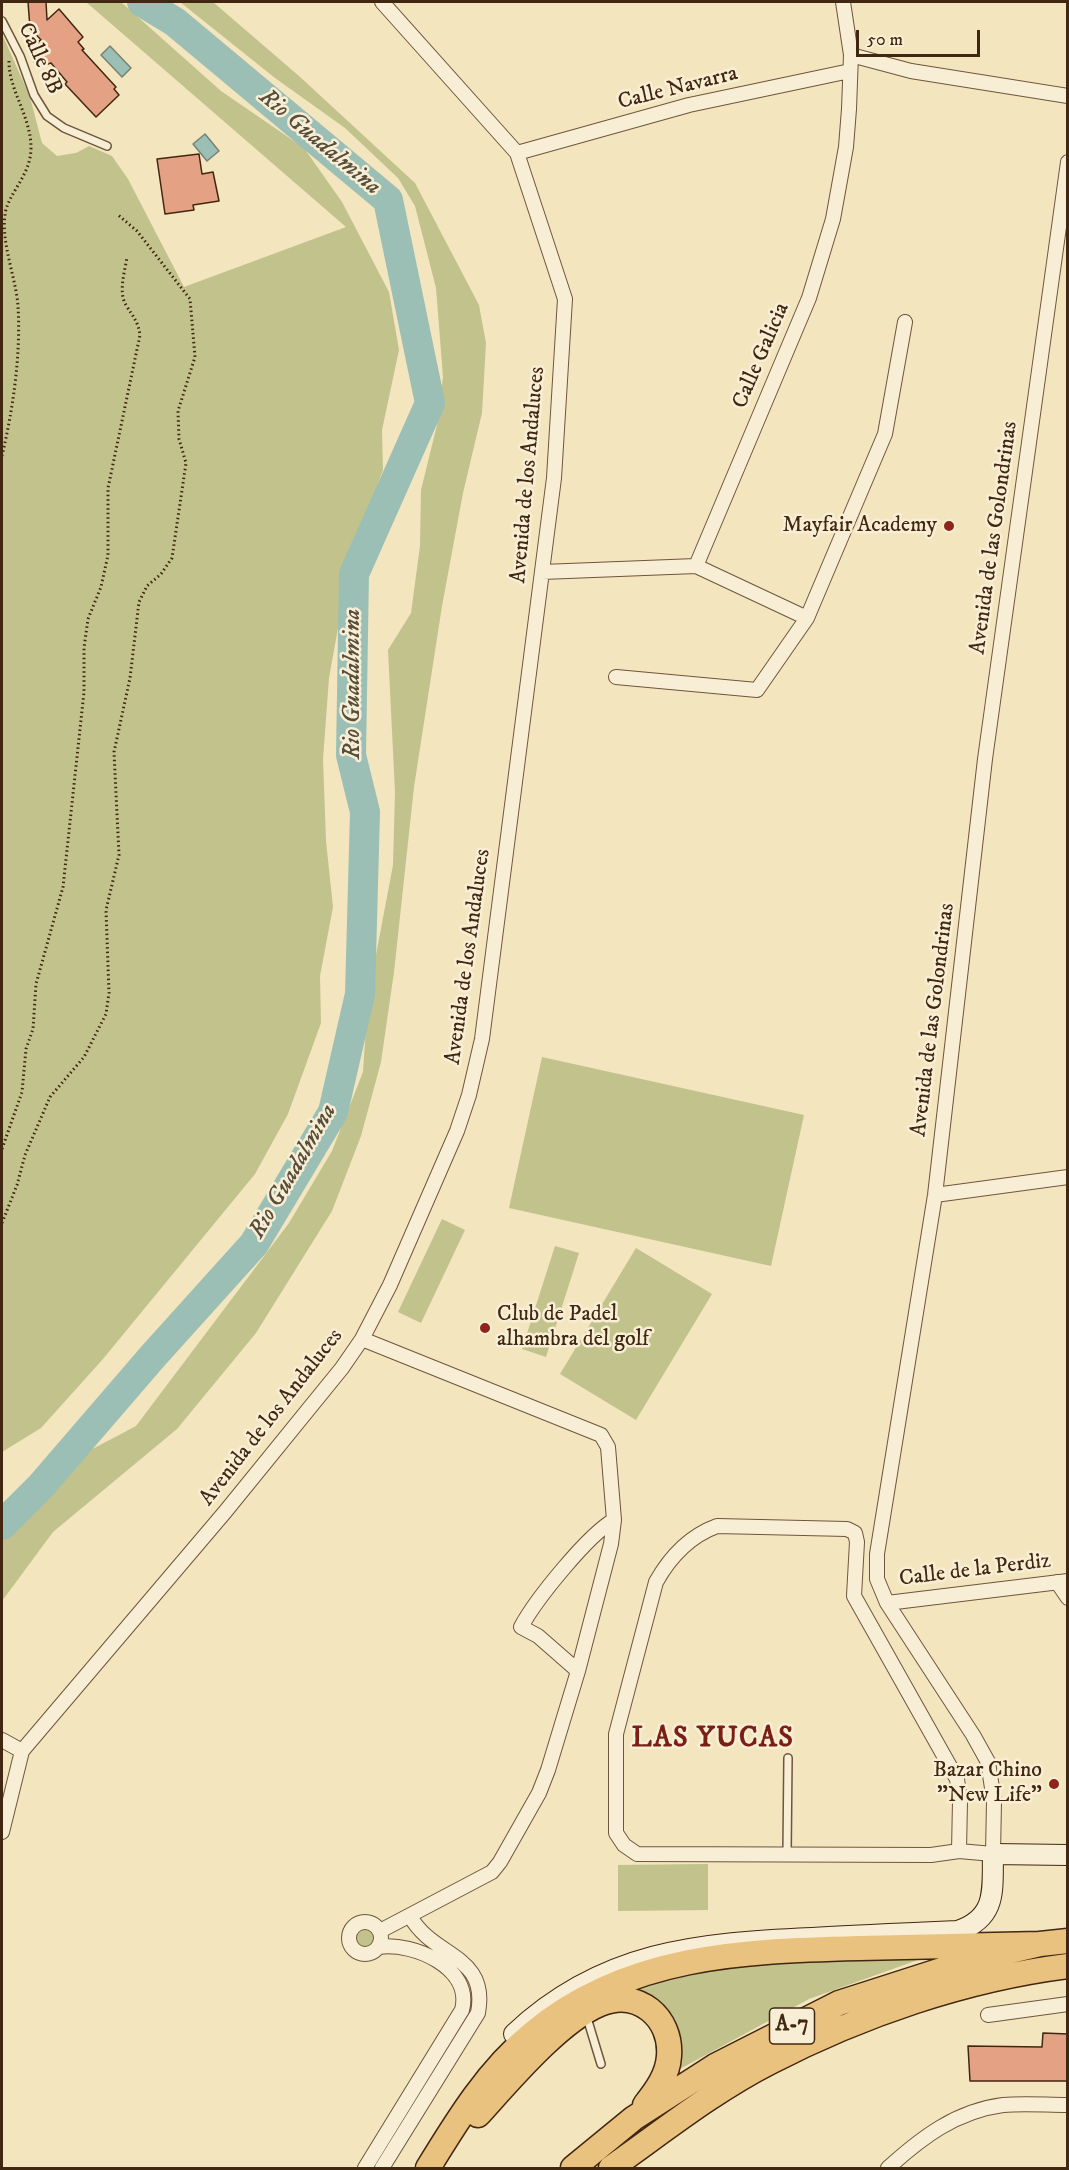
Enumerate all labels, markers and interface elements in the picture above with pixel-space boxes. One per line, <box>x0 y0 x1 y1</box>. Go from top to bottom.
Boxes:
scale bar <box>859 18 984 56</box>
street label: Calle 8B <box>11 19 67 99</box>
text: 50 m <box>867 29 903 51</box>
street label: Calle Navarra <box>615 61 741 117</box>
water label: Rio Guadalmina <box>252 84 386 202</box>
street label: Calle Galicia <box>728 299 796 413</box>
street label: Avenida de los Andaluces <box>506 366 552 584</box>
street label: Avenida de las Golondrinas <box>966 420 1024 656</box>
place label: Mayfair Academy <box>783 513 937 539</box>
marker: Mayfair Academy <box>942 519 956 533</box>
water label: Rio Guadalmina <box>340 609 368 759</box>
street label: Avenida de los Andaluces <box>441 847 497 1067</box>
street label: Avenida de las Golondrinas <box>907 902 961 1138</box>
water label: Rio Guadalmina <box>244 1100 344 1244</box>
place label: Club de Padel alhambra del golf <box>497 1302 649 1354</box>
marker: Club de Padel alhambra del golf <box>478 1321 492 1335</box>
street label: Avenida de los Andaluces <box>195 1324 349 1512</box>
street label: Calle de la Perdiz <box>898 1549 1052 1593</box>
district label: LAS YUCAS <box>631 1723 795 1757</box>
place label: Bazar Chino "New Life" <box>933 1758 1042 1810</box>
marker: Bazar Chino "New Life" <box>1047 1777 1061 1791</box>
road number: A-7 <box>770 2008 814 2044</box>

